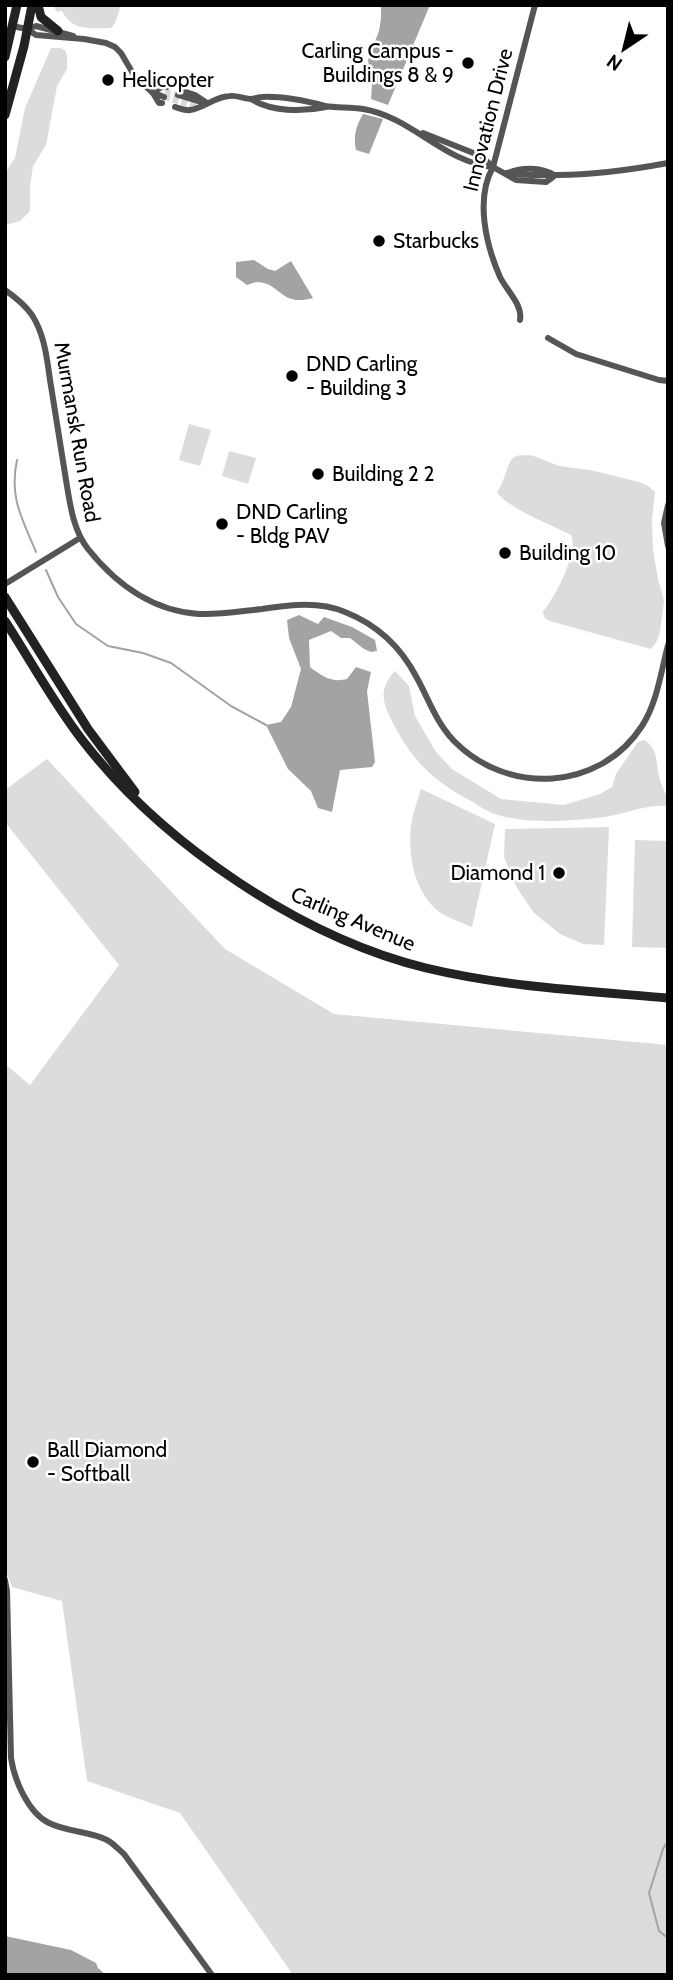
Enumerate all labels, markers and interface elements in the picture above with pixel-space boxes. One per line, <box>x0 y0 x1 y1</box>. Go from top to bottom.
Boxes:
north arrow <box>589 14 659 84</box>
place label: Carling Campus - Buildings 8 & 9 <box>302 38 454 87</box>
street label: Innovation Drive <box>458 45 517 194</box>
text: N <box>602 49 627 76</box>
marker: Carling Campus - Buildings 8 & 9 <box>460 55 476 71</box>
place label: Helicopter <box>122 67 214 92</box>
marker: Helicopter <box>100 72 116 88</box>
place label: Starbucks <box>393 228 479 253</box>
marker: Starbucks <box>371 233 387 249</box>
street label: Murmansk Run Road <box>49 340 106 524</box>
place label: DND Carling - Building 3 <box>306 351 418 400</box>
marker: DND Carling - Building 3 <box>284 368 300 384</box>
place label: Building 2 2 <box>332 461 435 486</box>
marker: Building 2 2 <box>310 466 326 482</box>
place label: DND Carling - Bldg PAV <box>236 499 348 548</box>
marker: DND Carling - Bldg PAV <box>214 516 230 532</box>
place label: Building 10 <box>519 540 616 565</box>
marker: Building 10 <box>497 545 513 561</box>
place label: Diamond 1 <box>450 860 545 885</box>
marker: Diamond 1 <box>551 865 567 881</box>
street label: Carling Avenue <box>287 881 419 956</box>
place label: Ball Diamond - Softball <box>47 1437 167 1486</box>
marker: Ball Diamond - Softball <box>25 1454 41 1470</box>

